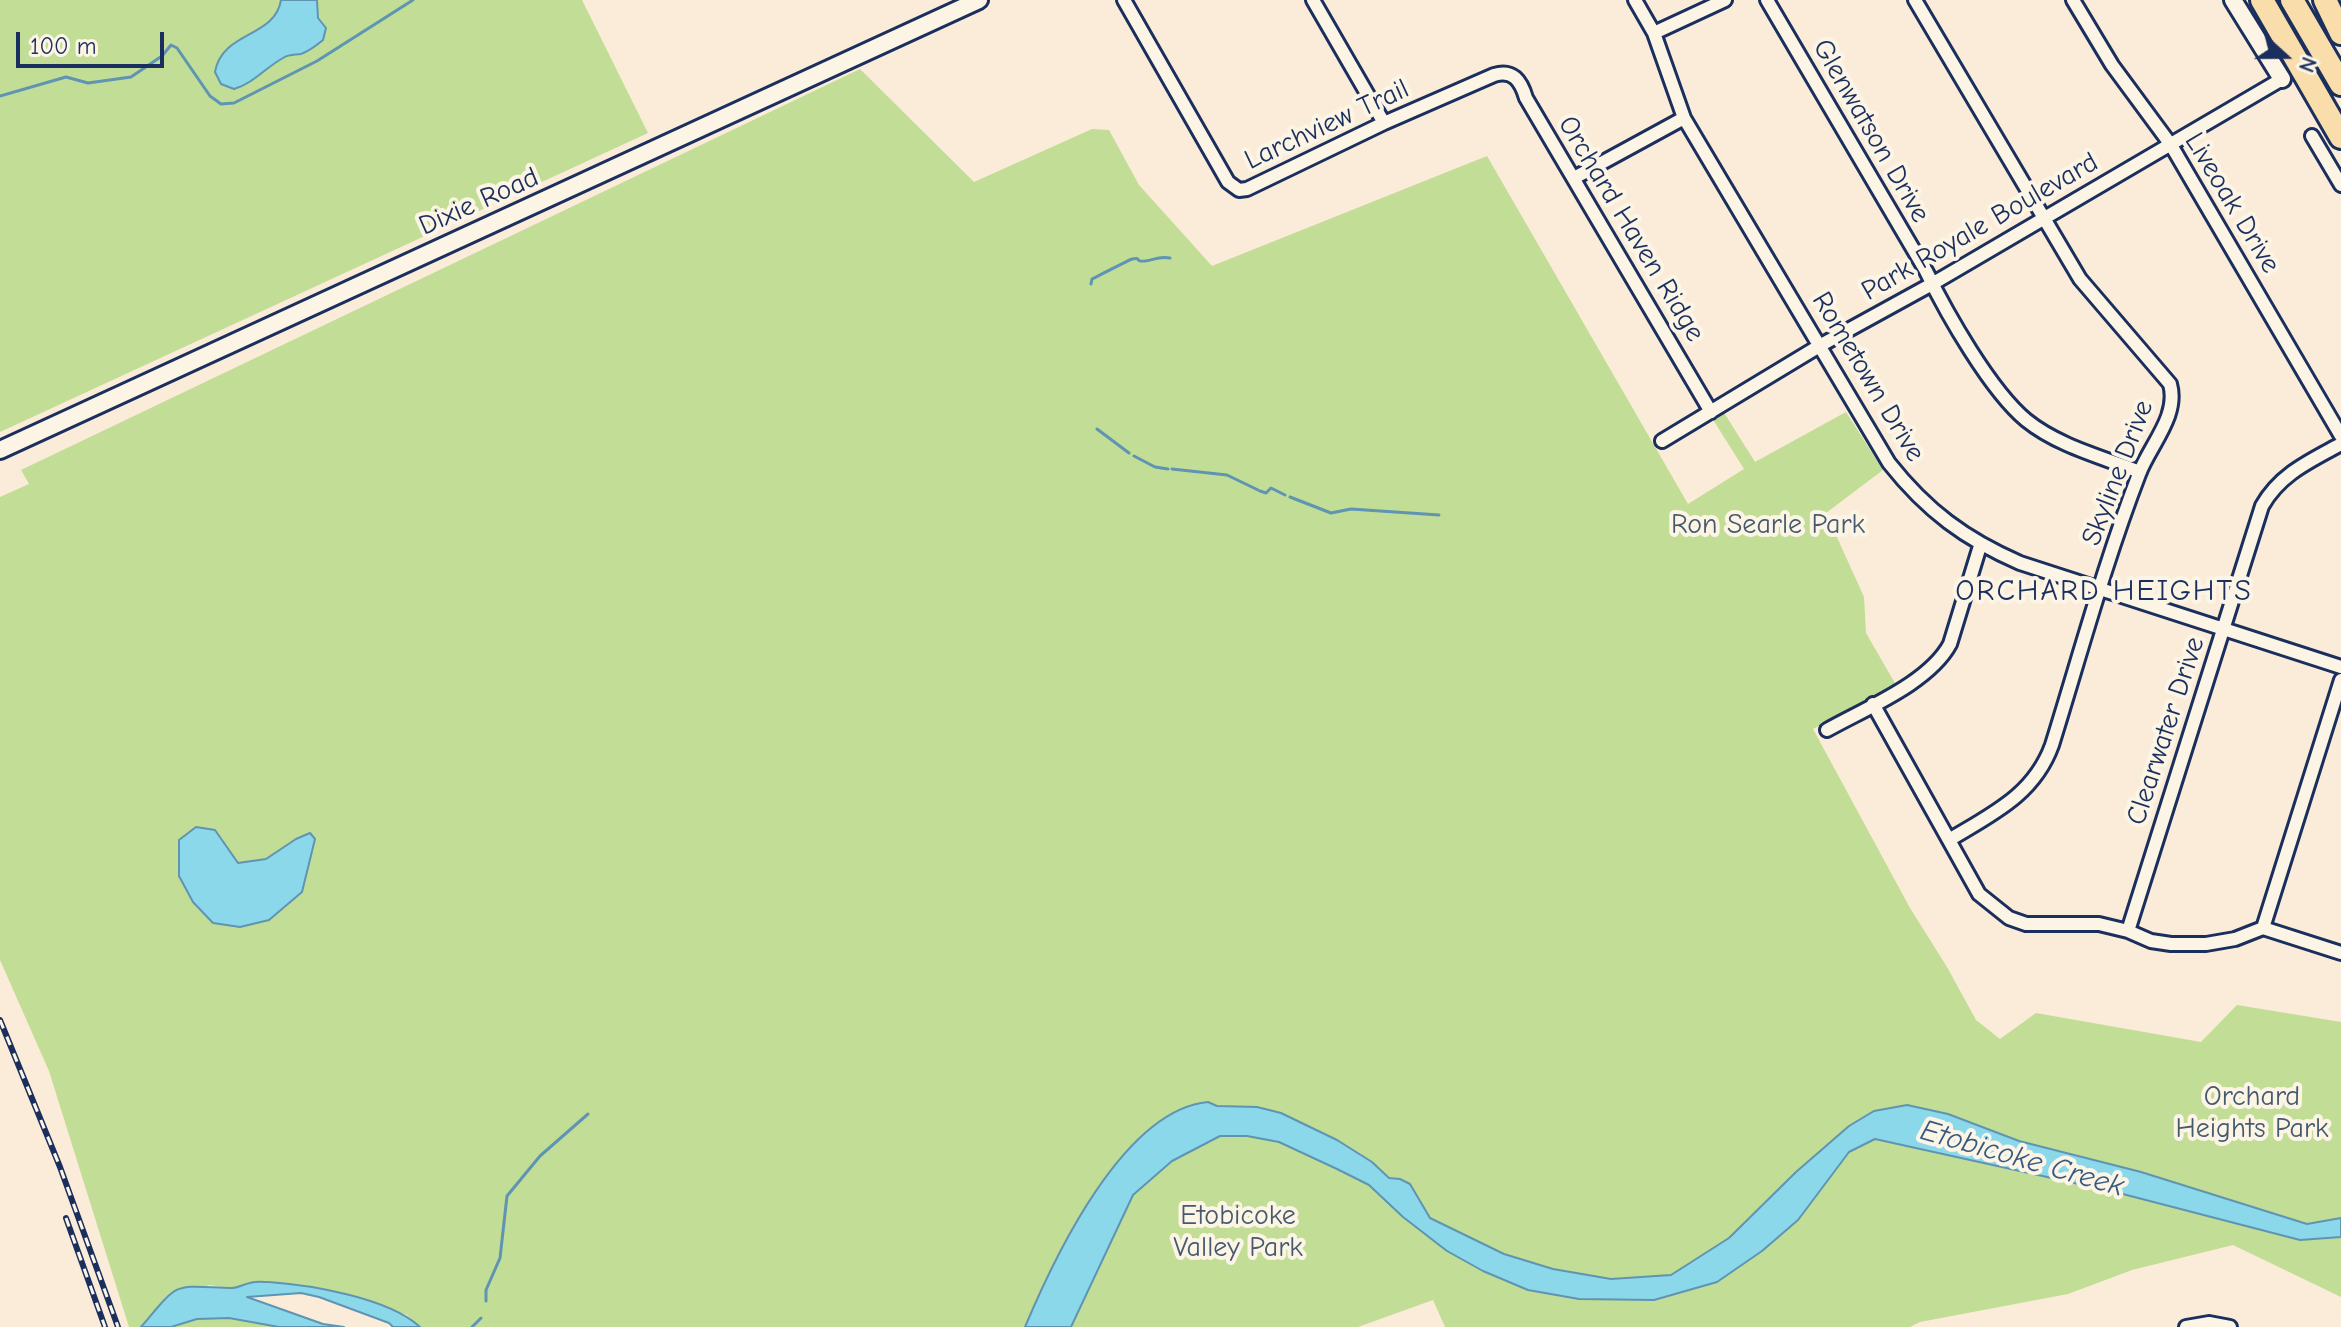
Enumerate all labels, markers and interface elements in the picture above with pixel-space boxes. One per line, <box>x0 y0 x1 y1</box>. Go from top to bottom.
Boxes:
scale bar <box>20 16 168 66</box>
north arrow <box>2245 16 2325 96</box>
text: 100 m <box>30 32 97 60</box>
street label: Glenwatson Drive <box>1805 33 1937 229</box>
text: N <box>2293 53 2322 76</box>
street label: Larchview Trail <box>1240 72 1414 178</box>
street label: Orchard Haven Ridge <box>1550 110 1712 348</box>
street label: Liveoak Drive <box>2177 127 2287 279</box>
street label: Park Royale Boulevard <box>1856 146 2104 308</box>
street label: Dixie Road <box>414 161 544 243</box>
street label: Rometown Drive <box>1804 286 1932 468</box>
street label: Skyline Drive <box>2075 395 2161 551</box>
park label: Ron Searle Park <box>1671 508 1865 542</box>
district label: ORCHARD HEIGHTS <box>1955 574 2253 610</box>
street label: Clearwater Drive <box>2120 633 2212 829</box>
park label: Orchard Heights Park <box>2175 1080 2329 1146</box>
water label: Etobicoke Creek <box>1916 1113 2128 1205</box>
park label: Etobicoke Valley Park <box>1173 1199 1303 1265</box>

